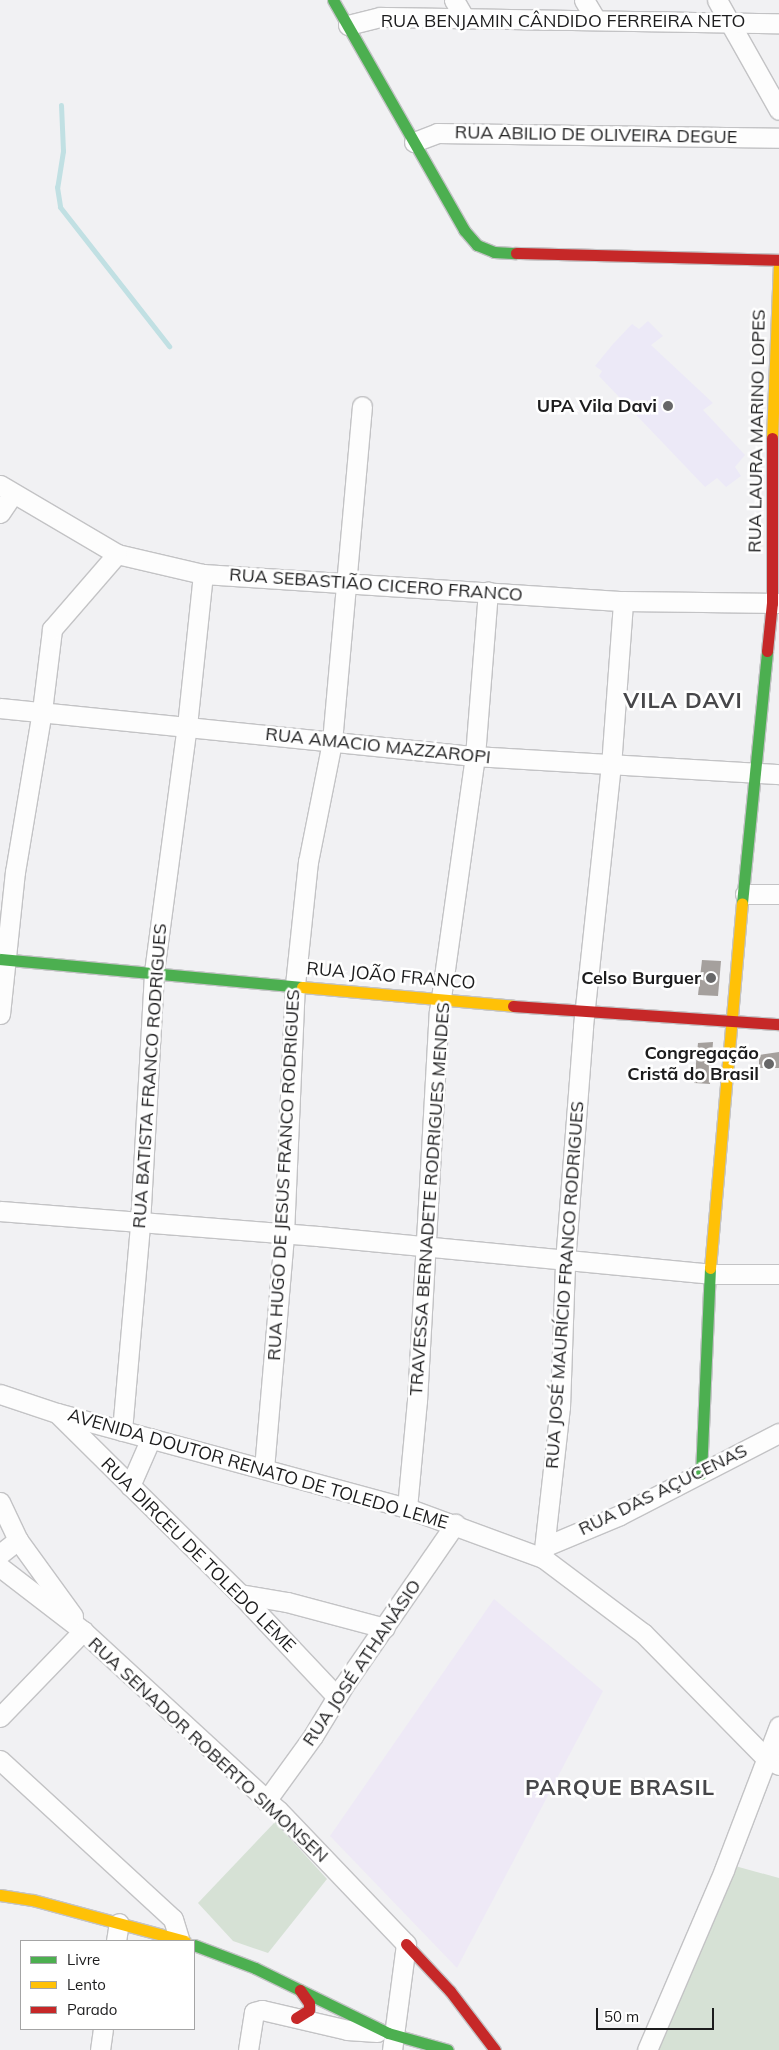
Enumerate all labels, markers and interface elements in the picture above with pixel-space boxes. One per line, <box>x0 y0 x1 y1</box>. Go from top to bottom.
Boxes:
street label: RUA BENJAMIN CÂNDIDO FERREIRA NETO <box>381 10 745 32</box>
street label: RUA ABILIO DE OLIVEIRA DEGUE <box>455 122 737 148</box>
street label: RUA LAURA MARINO LOPES <box>744 309 770 553</box>
place label: UPA Vila Davi <box>537 395 657 417</box>
marker: UPA Vila Davi <box>661 399 675 413</box>
street label: RUA SEBASTIÃO CICERO FRANCO <box>228 564 524 606</box>
district label: VILA DAVI <box>622 688 744 714</box>
street label: RUA AMACIO MAZZAROPI <box>264 723 492 769</box>
street label: RUA BATISTA FRANCO RODRIGUES <box>129 923 171 1229</box>
street label: RUA JOÃO FRANCO <box>306 958 476 994</box>
place label: Celso Burguer <box>581 967 701 989</box>
marker: Celso Burguer <box>705 972 717 984</box>
street label: RUA HUGO DE JESUS FRANCO RODRIGUES <box>263 989 305 1361</box>
street label: TRAVESSA BERNADETE RODRIGUES MENDES <box>405 1001 455 1397</box>
place label: Congregação Cristã do Brasil <box>627 1043 759 1086</box>
marker: Congregação Cristã do Brasil <box>763 1058 775 1070</box>
street label: RUA JOSÉ MAURÍCIO FRANCO RODRIGUES <box>541 1100 589 1470</box>
street label: AVENIDA DOUTOR RENATO DE TOLEDO LEME <box>65 1404 451 1534</box>
street label: RUA DAS AÇUCENAS <box>575 1440 751 1540</box>
street label: RUA DIRCEU DE TOLEDO LEME <box>96 1453 300 1657</box>
street label: RUA JOSÉ ATHANÁSIO <box>298 1576 426 1750</box>
street label: RUA SENADOR ROBERTO SIMONSEN <box>84 1633 332 1867</box>
district label: PARQUE BRASIL <box>523 1775 717 1801</box>
legend <box>20 1940 195 2030</box>
text: Livre <box>67 1950 100 1969</box>
text: Lento <box>67 1975 106 1994</box>
scale bar <box>599 1998 716 2030</box>
text: Parado <box>67 2000 117 2019</box>
text: 50 m <box>604 2007 639 2026</box>

